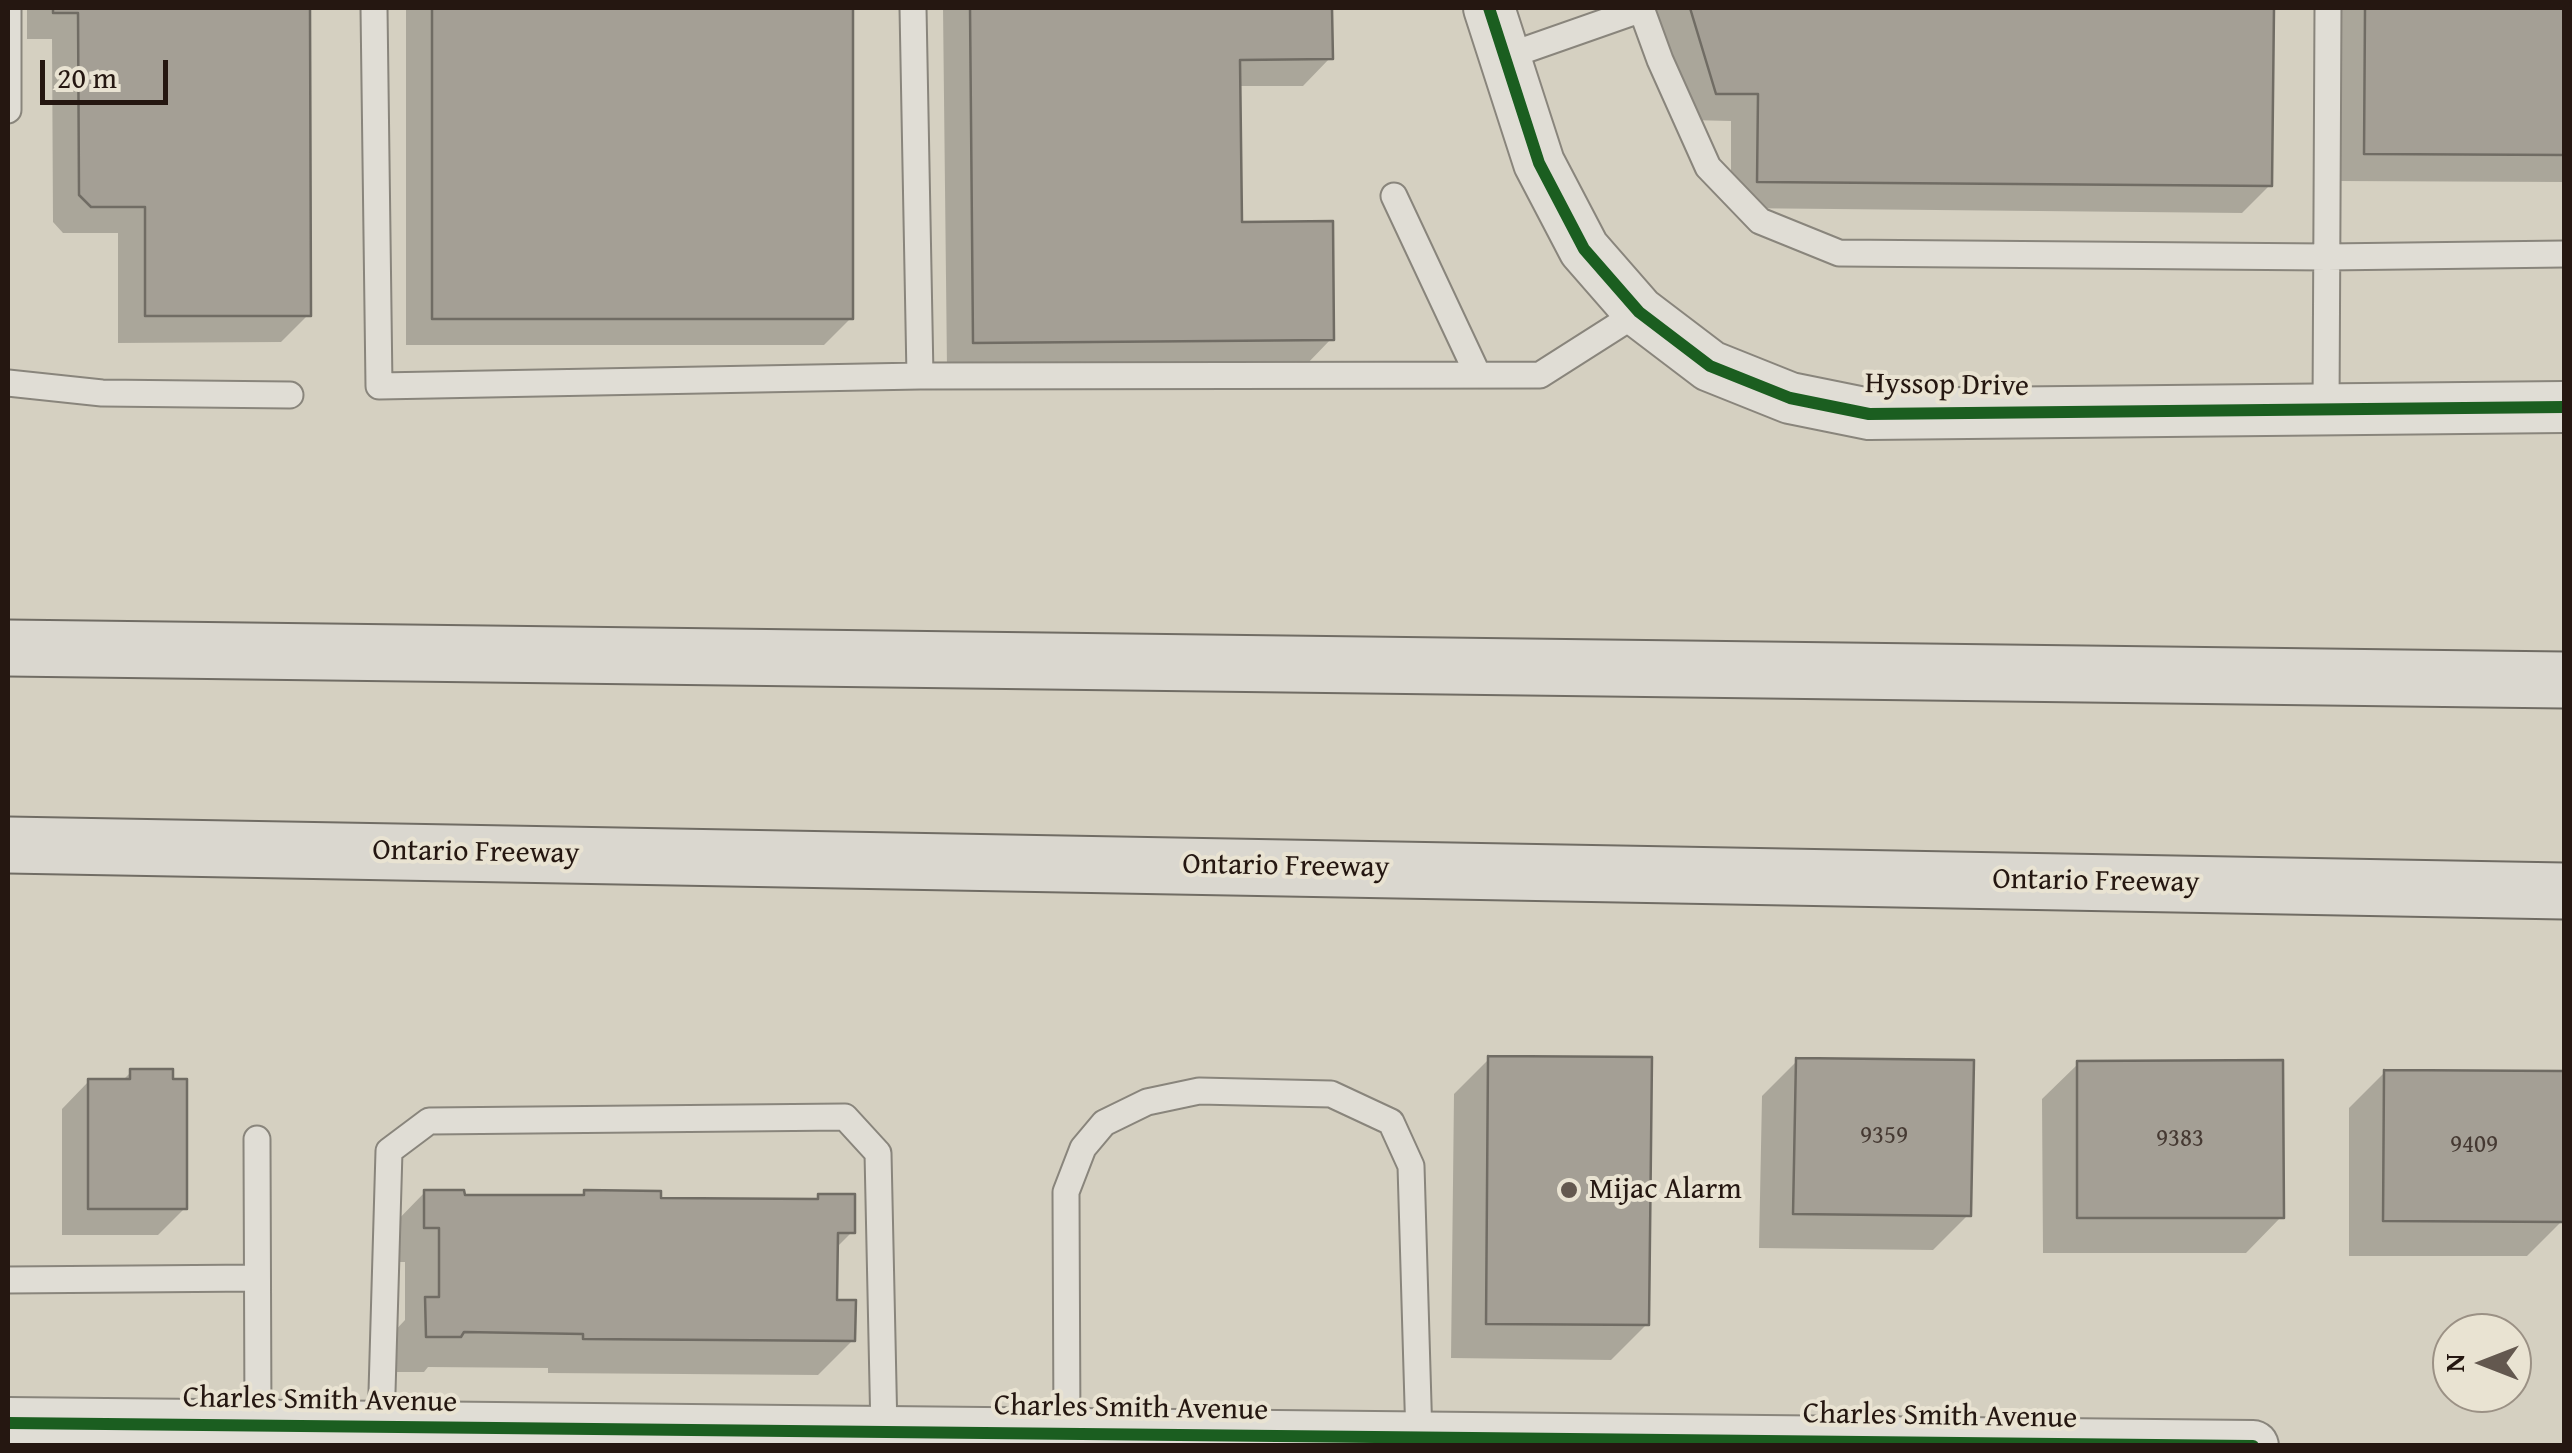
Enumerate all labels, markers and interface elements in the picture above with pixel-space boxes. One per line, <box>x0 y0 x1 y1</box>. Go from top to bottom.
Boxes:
scale bar <box>45 40 172 102</box>
text: 20 m <box>57 55 117 99</box>
street label: Hyssop Drive <box>1865 367 2029 405</box>
street label: Ontario Freeway <box>372 833 580 873</box>
street label: Ontario Freeway <box>1182 847 1390 887</box>
street label: Ontario Freeway <box>1992 862 2200 902</box>
house number: 9359 <box>1860 1122 1908 1152</box>
house number: 9383 <box>2156 1125 2204 1155</box>
house number: 9409 <box>2450 1131 2498 1161</box>
place label: Mijac Alarm <box>1589 1172 1742 1208</box>
marker: Mijac Alarm <box>1558 1179 1580 1201</box>
north arrow <box>2432 1313 2532 1413</box>
text: N <box>2433 1354 2474 1372</box>
street label: Charles Smith Avenue <box>182 1381 458 1421</box>
street label: Charles Smith Avenue <box>993 1389 1269 1429</box>
street label: Charles Smith Avenue <box>1802 1397 2078 1437</box>

